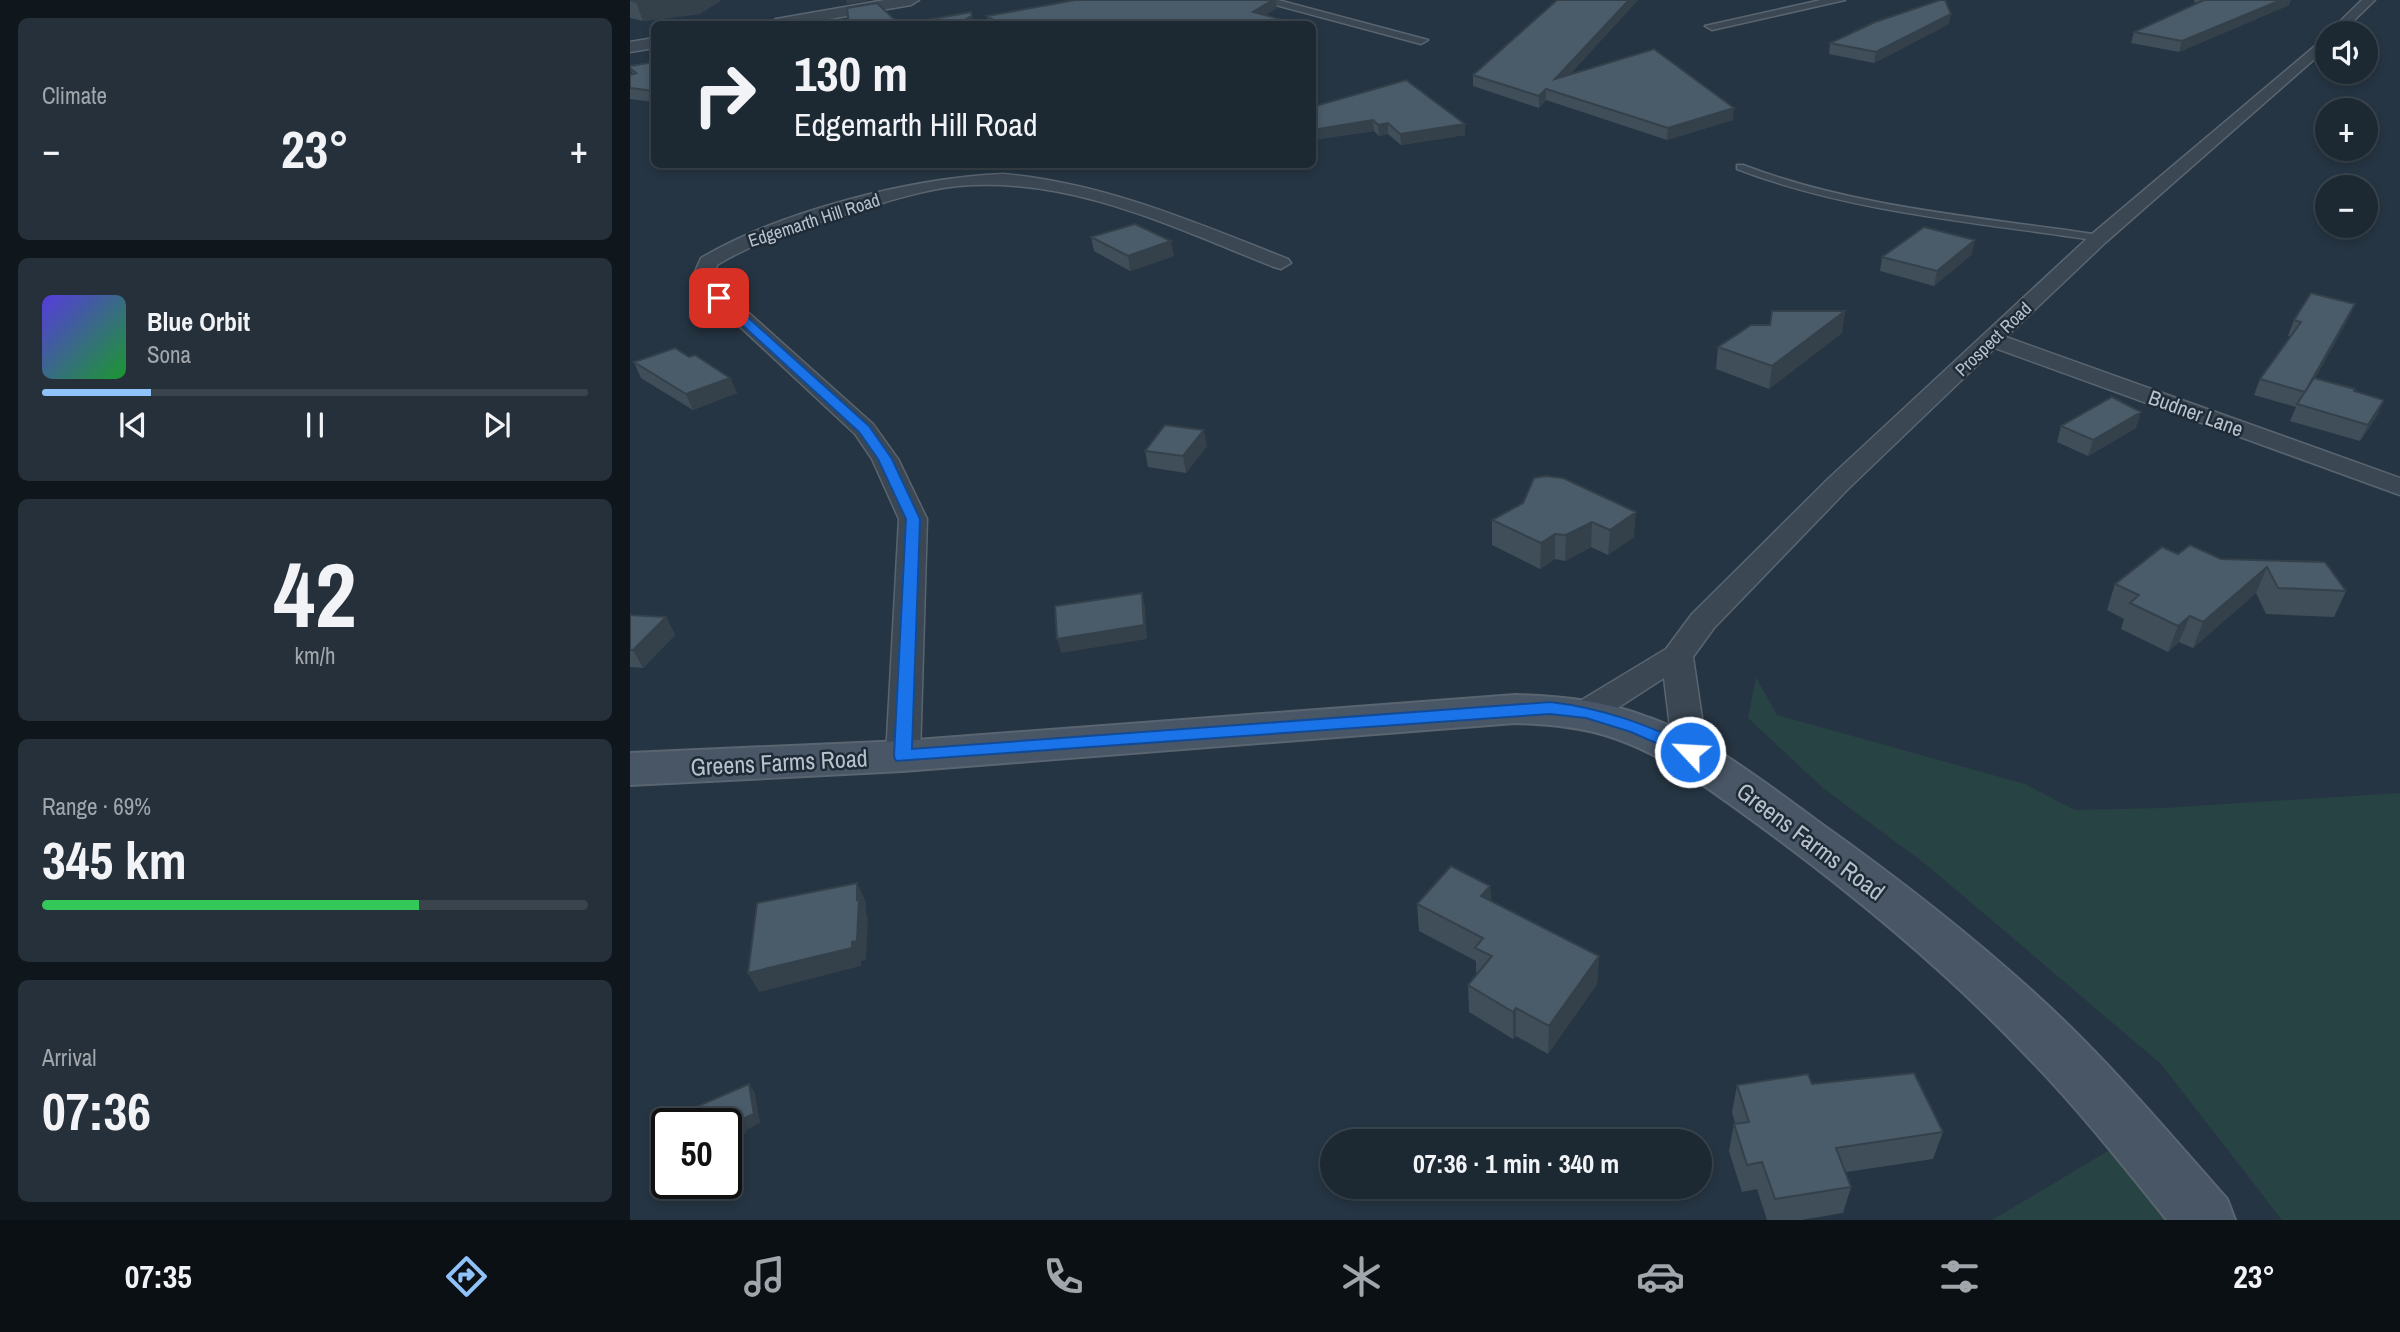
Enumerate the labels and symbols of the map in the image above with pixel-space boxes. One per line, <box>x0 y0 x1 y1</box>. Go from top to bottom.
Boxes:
street label: Edgemarth Hill Road <box>745 187 883 253</box>
pin <box>689 268 749 328</box>
street label: Prospect Road <box>1949 296 2037 382</box>
street label: Budner Lane <box>2145 383 2247 443</box>
position arrow <box>1653 715 1727 789</box>
street label: Greens Farms Road <box>690 741 868 783</box>
street label: Greens Farms Road <box>1731 775 1891 907</box>
speed limit sign: 50 <box>651 1108 742 1199</box>

